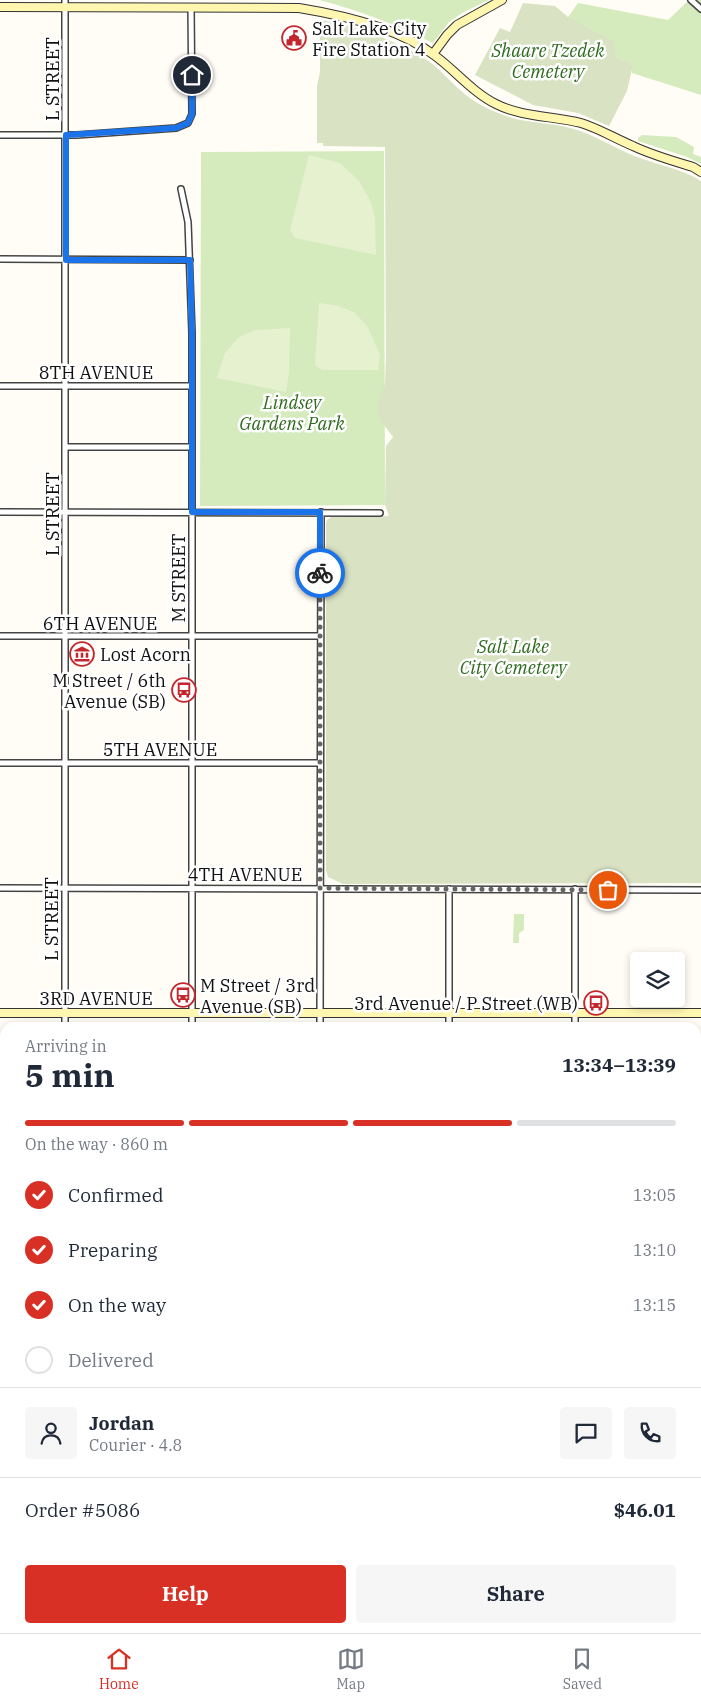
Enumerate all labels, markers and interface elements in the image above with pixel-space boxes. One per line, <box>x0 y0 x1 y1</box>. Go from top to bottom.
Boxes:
place label: Salt Lake City Fire Station 4 <box>312 17 427 61</box>
public building icon: Salt Lake City Fire Station 4 <box>281 25 307 51</box>
street label: L STREET <box>41 37 64 121</box>
park label: Shaare Tzedek Cemetery <box>490 39 605 83</box>
pin <box>171 54 213 96</box>
icon: home <box>178 61 206 89</box>
street label: 8TH AVENUE <box>39 361 153 384</box>
park label: Lindsey Gardens Park <box>239 391 345 435</box>
street label: L STREET <box>41 472 64 556</box>
street label: M STREET <box>167 533 190 622</box>
courier <box>295 548 345 598</box>
icon: bike <box>306 559 334 587</box>
street label: 6TH AVENUE <box>43 612 157 635</box>
park label: Salt Lake City Cemetery <box>460 635 568 679</box>
museum icon: Lost Acorn <box>69 641 95 667</box>
place label: Lost Acorn <box>100 643 191 666</box>
place label: M Street / 6th Avenue (SB) <box>52 669 166 713</box>
bus stop icon: M Street / 6th Avenue (SB) <box>171 677 197 703</box>
street label: 5TH AVENUE <box>103 738 217 761</box>
street label: 4TH AVENUE <box>188 863 302 886</box>
pin <box>587 869 629 911</box>
icon: bag <box>594 876 622 904</box>
street label: L STREET <box>40 877 63 961</box>
map controls <box>630 952 685 1007</box>
button: layers <box>630 952 685 1007</box>
place label: M Street / 3rd Avenue (SB) <box>200 974 315 1018</box>
bus stop icon: M Street / 3rd Avenue (SB) <box>170 982 196 1008</box>
street label: 3RD AVENUE <box>39 987 153 1010</box>
bus stop icon: 3rd Avenue / P Street (WB) <box>583 990 609 1016</box>
place label: 3rd Avenue / P Street (WB) <box>354 992 578 1015</box>
text: Arriving in <box>25 1036 107 1056</box>
text: 13:34–13:39 <box>562 1053 676 1077</box>
text: 5 min <box>25 1054 115 1096</box>
text: On the way · 860 m <box>25 1134 168 1154</box>
icon: check <box>25 1181 53 1209</box>
text: Confirmed <box>68 1183 163 1207</box>
text: 13:05 <box>633 1185 676 1205</box>
icon: check <box>25 1236 53 1264</box>
text: Preparing <box>68 1238 157 1262</box>
text: 13:10 <box>633 1240 676 1260</box>
icon: check <box>25 1291 53 1319</box>
text: On the way <box>68 1293 166 1317</box>
text: 13:15 <box>633 1295 676 1315</box>
text: Delivered <box>68 1348 154 1372</box>
button: person <box>25 1407 77 1459</box>
button: chat <box>560 1407 612 1459</box>
button: phone <box>624 1407 676 1459</box>
text: Jordan <box>89 1411 154 1435</box>
text: Courier · 4.8 <box>89 1435 182 1455</box>
text: Order #5086 <box>25 1498 140 1522</box>
text: $46.01 <box>614 1498 676 1522</box>
button: Help <box>25 1565 346 1623</box>
button: Share <box>356 1565 676 1623</box>
tab: Home <box>99 1645 139 1693</box>
tab: Map <box>337 1645 365 1693</box>
tab: Saved <box>563 1645 602 1693</box>

